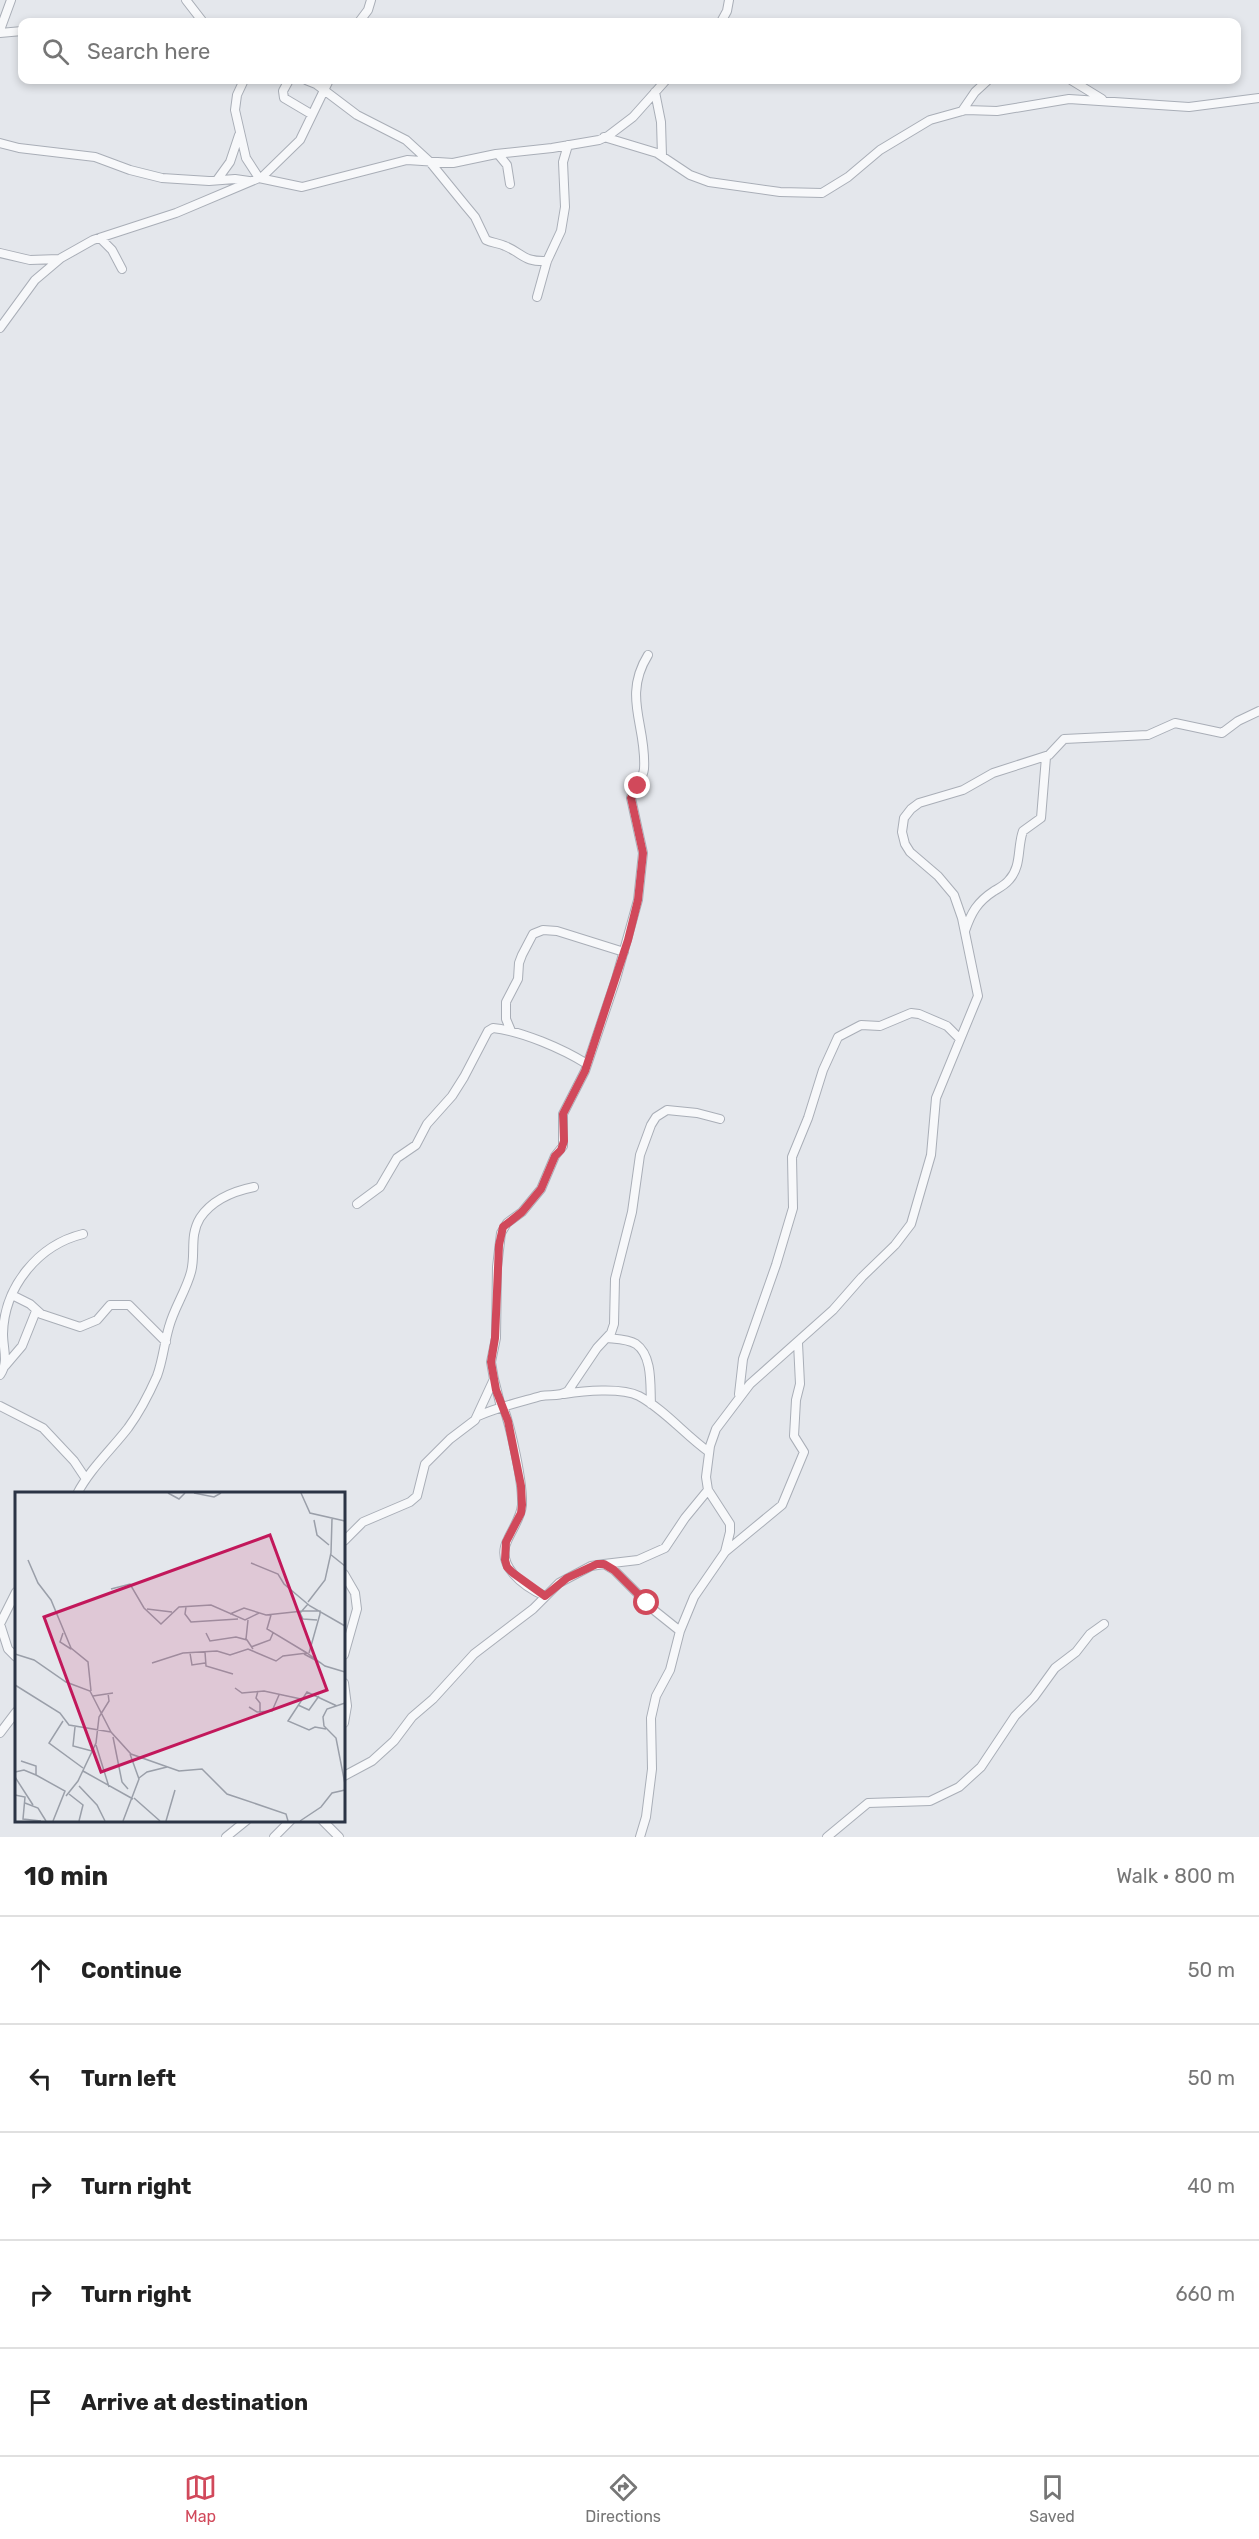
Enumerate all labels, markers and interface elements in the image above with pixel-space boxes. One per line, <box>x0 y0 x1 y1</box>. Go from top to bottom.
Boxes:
search box <box>18 18 1241 84</box>
icon: search <box>39 35 72 68</box>
text: Search here <box>87 38 210 65</box>
route end <box>624 772 650 798</box>
inset map <box>15 1492 345 1822</box>
route start <box>633 1589 659 1615</box>
text: 10 min <box>24 1861 108 1892</box>
text: Walk · 800 m <box>1116 1864 1235 1888</box>
icon: ahead <box>24 1954 57 1987</box>
text: Continue <box>81 1957 182 1984</box>
text: 50 m <box>1188 1958 1235 1982</box>
icon: left <box>24 2062 57 2095</box>
text: Turn left <box>81 2065 176 2092</box>
text: 50 m <box>1188 2066 1235 2090</box>
icon: right <box>24 2170 57 2203</box>
text: Turn right <box>81 2173 191 2200</box>
text: 40 m <box>1187 2174 1235 2198</box>
icon: right <box>24 2278 57 2311</box>
text: Turn right <box>81 2281 191 2308</box>
text: 660 m <box>1176 2282 1235 2306</box>
icon: arrive <box>24 2386 57 2419</box>
text: Arrive at destination <box>81 2389 308 2416</box>
tab: Map <box>184 2471 217 2526</box>
tab: Directions <box>585 2471 661 2526</box>
tab: Saved <box>1029 2471 1075 2526</box>

